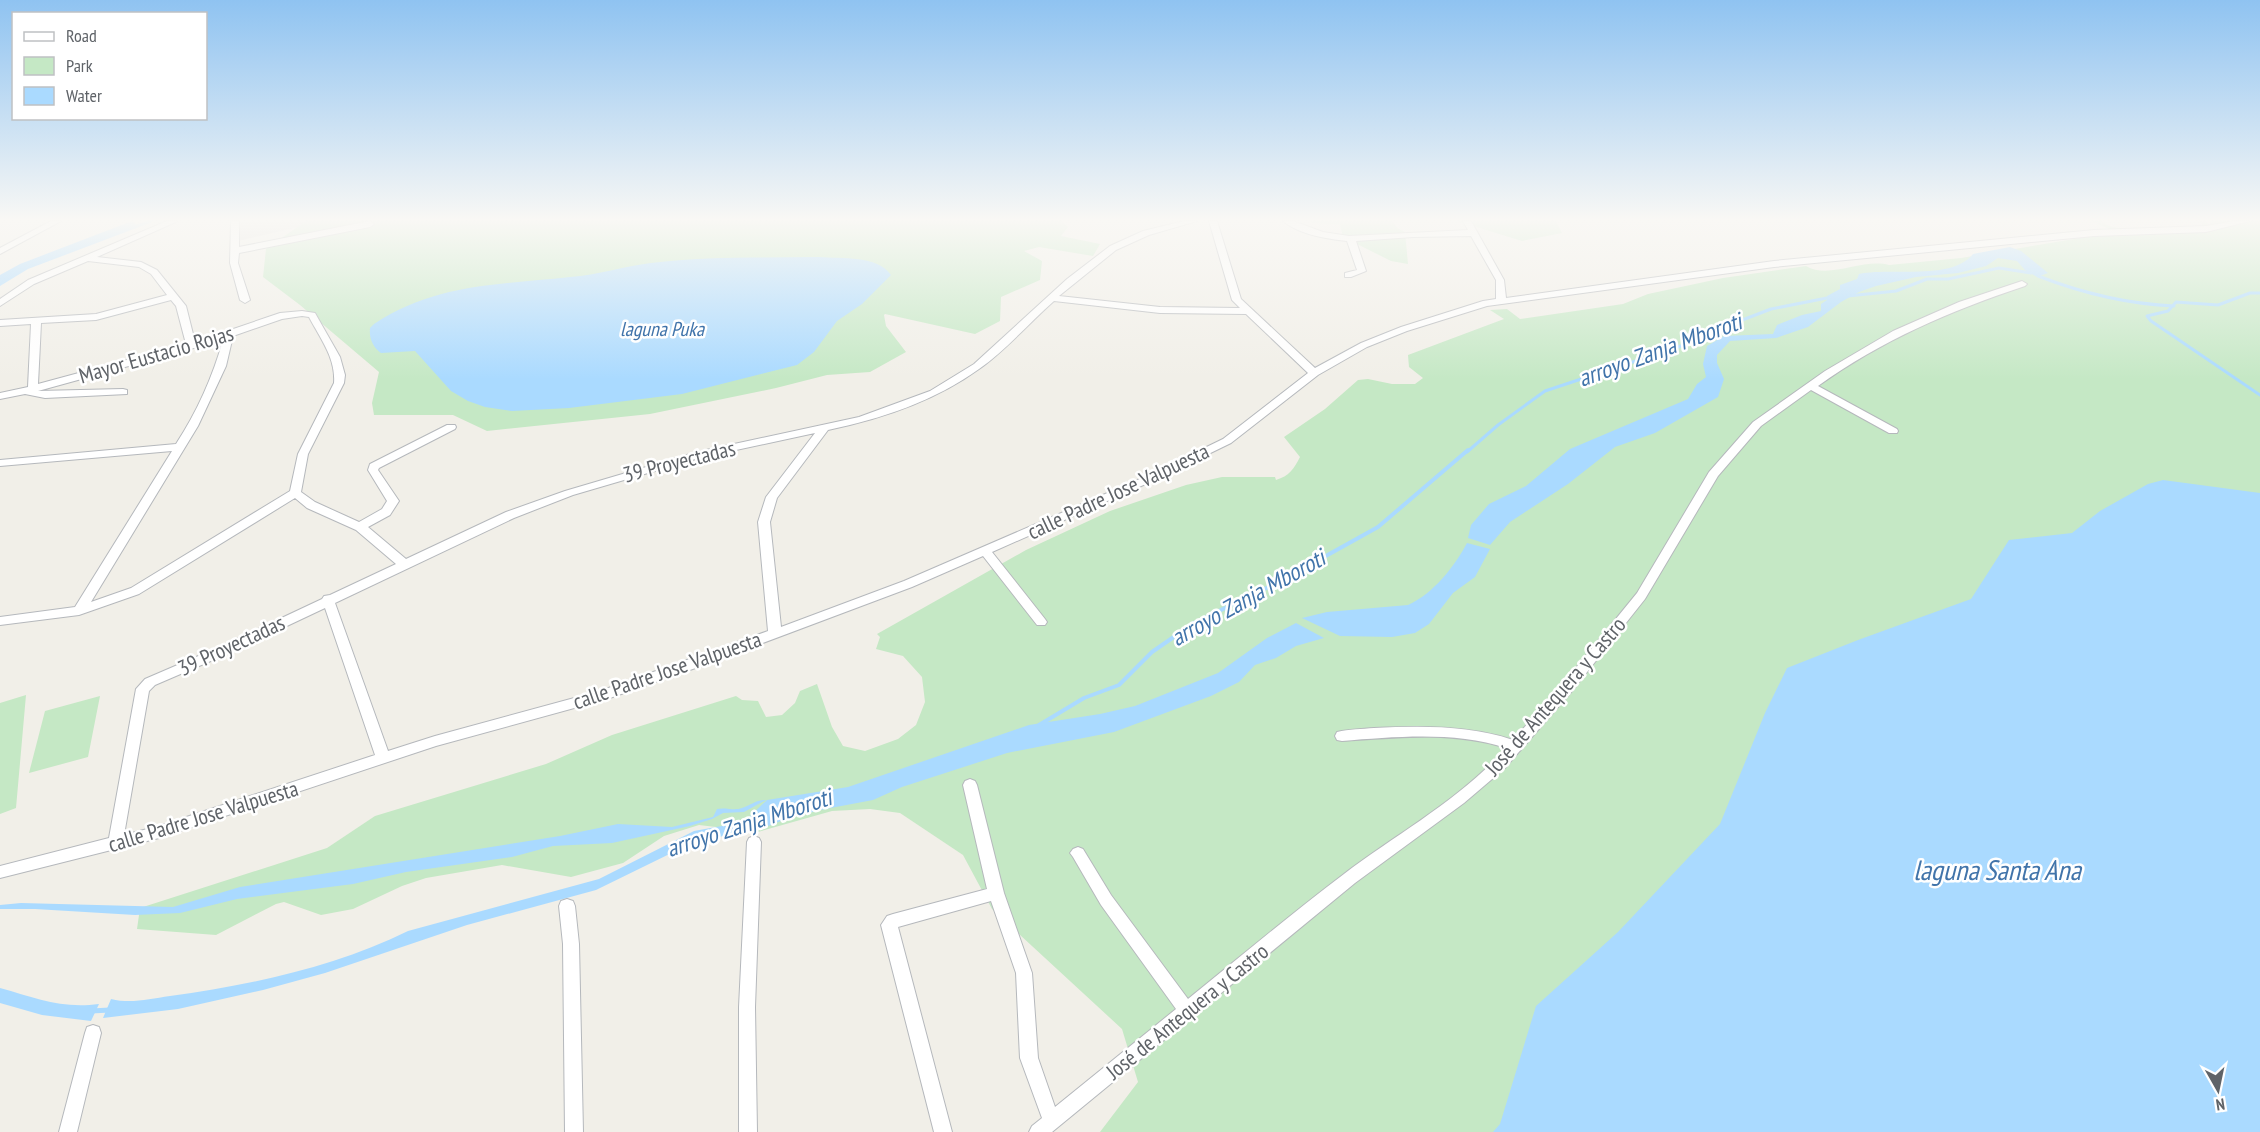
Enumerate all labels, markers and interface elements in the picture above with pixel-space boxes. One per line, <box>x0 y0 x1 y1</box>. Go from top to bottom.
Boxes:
legend <box>12 12 207 120</box>
text: Road <box>66 24 97 47</box>
text: Park <box>66 54 93 77</box>
text: Water <box>66 84 102 107</box>
water label: arroyo Zanja Mboroti <box>1574 305 1749 393</box>
water label: laguna Puka <box>620 316 705 342</box>
street label: Mayor Eustacio Rojas <box>75 319 237 389</box>
street label: 39 Proyectadas <box>620 434 738 488</box>
street label: calle Padre Jose Valpuesta <box>1023 437 1213 545</box>
water label: arroyo Zanja Mboroti <box>1165 541 1333 653</box>
street label: 39 Proyectadas <box>173 608 289 682</box>
street label: José de Antequera y Castro <box>1478 611 1631 782</box>
street label: calle Padre Jose Valpuesta <box>569 625 765 715</box>
street label: calle Padre Jose Valpuesta <box>105 774 301 858</box>
water label: arroyo Zanja Mboroti <box>662 780 838 864</box>
water label: laguna Santa Ana <box>1913 851 2083 888</box>
street label: José de Antequera y Castro <box>1099 937 1274 1086</box>
north arrow <box>2188 1060 2248 1120</box>
text: N <box>2215 1094 2226 1115</box>

